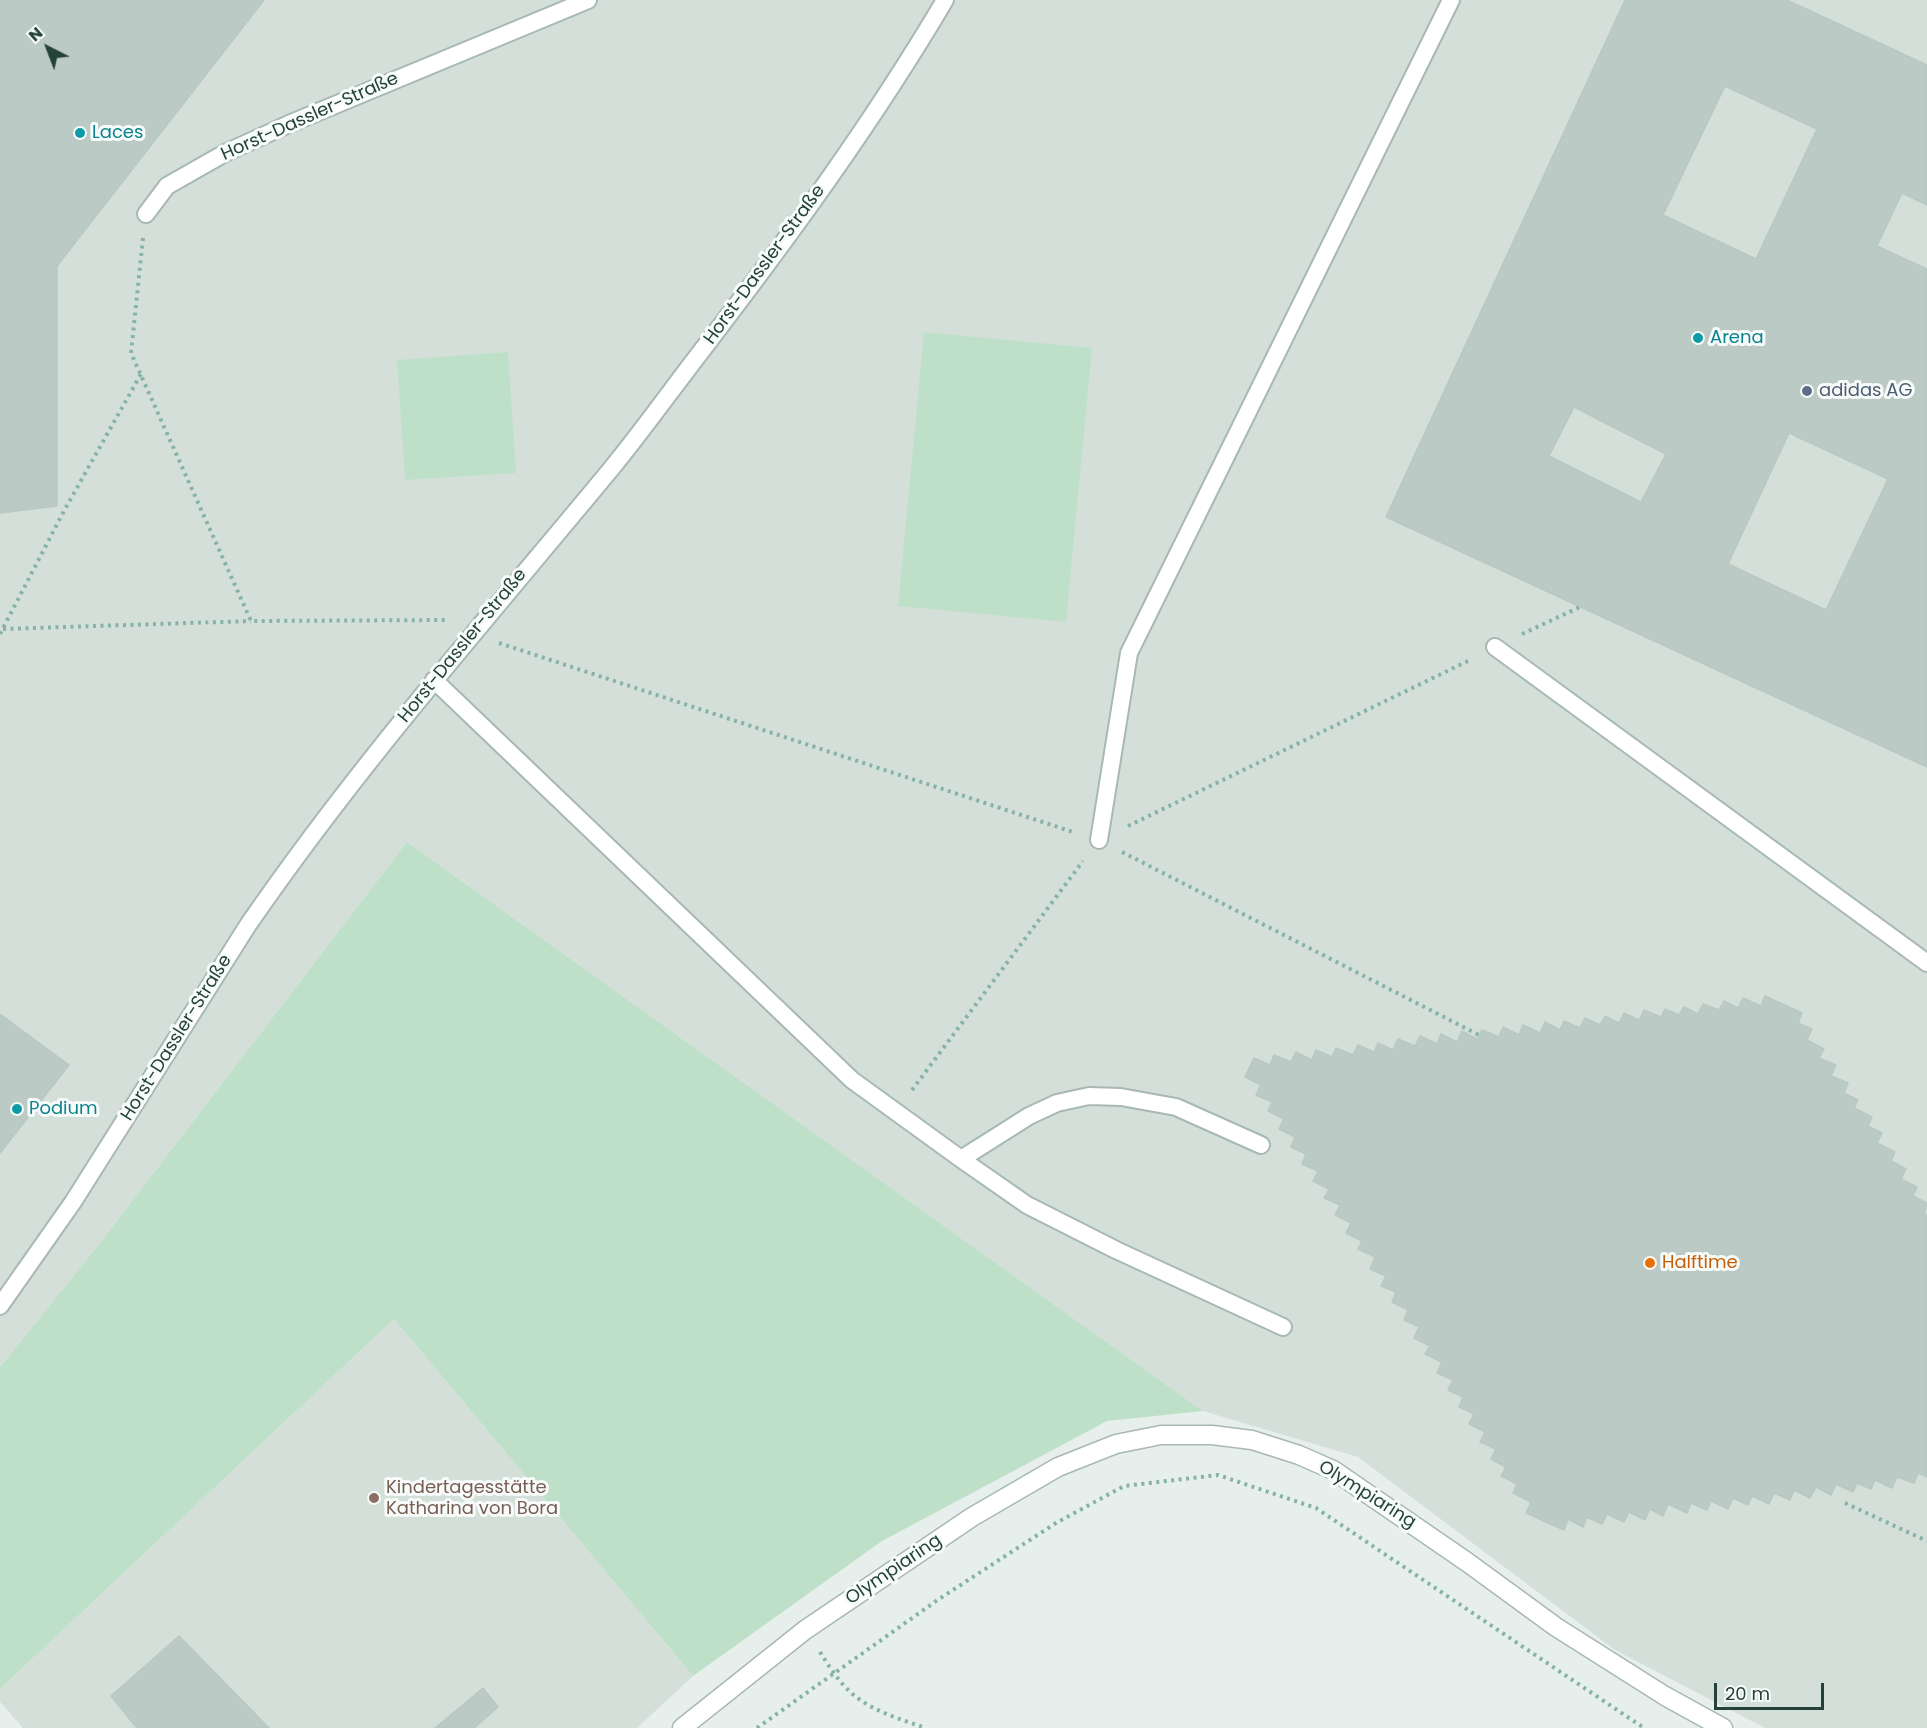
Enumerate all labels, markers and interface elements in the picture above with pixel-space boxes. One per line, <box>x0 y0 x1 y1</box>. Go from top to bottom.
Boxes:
north arrow <box>18 18 78 78</box>
text: N <box>23 22 48 47</box>
street label: Horst-Dassler-Straße <box>218 68 402 166</box>
place label: Laces <box>92 122 143 144</box>
marker: Laces <box>73 126 87 140</box>
street label: Horst-Dassler-Straße <box>700 181 830 349</box>
place label: Arena <box>1710 327 1764 349</box>
marker: Arena <box>1691 331 1705 345</box>
place label: adidas AG <box>1819 380 1912 402</box>
marker: adidas AG <box>1800 384 1814 398</box>
street label: Horst-Dassler-Straße <box>394 565 532 727</box>
street label: Horst-Dassler-Straße <box>117 951 237 1125</box>
place label: Podium <box>29 1098 98 1120</box>
marker: Podium <box>10 1102 24 1116</box>
place label: Halftime <box>1662 1252 1738 1274</box>
marker: Halftime <box>1643 1256 1657 1270</box>
street label: Olympiaring <box>1314 1456 1420 1534</box>
place label: Kindertagesstätte Katharina von Bora <box>386 1477 558 1520</box>
marker: Kindertagesstätte Katharina von Bora <box>367 1491 381 1505</box>
street label: Olympiaring <box>842 1530 946 1610</box>
scale bar <box>1717 1671 1826 1709</box>
text: 20 m <box>1725 1681 1770 1706</box>

